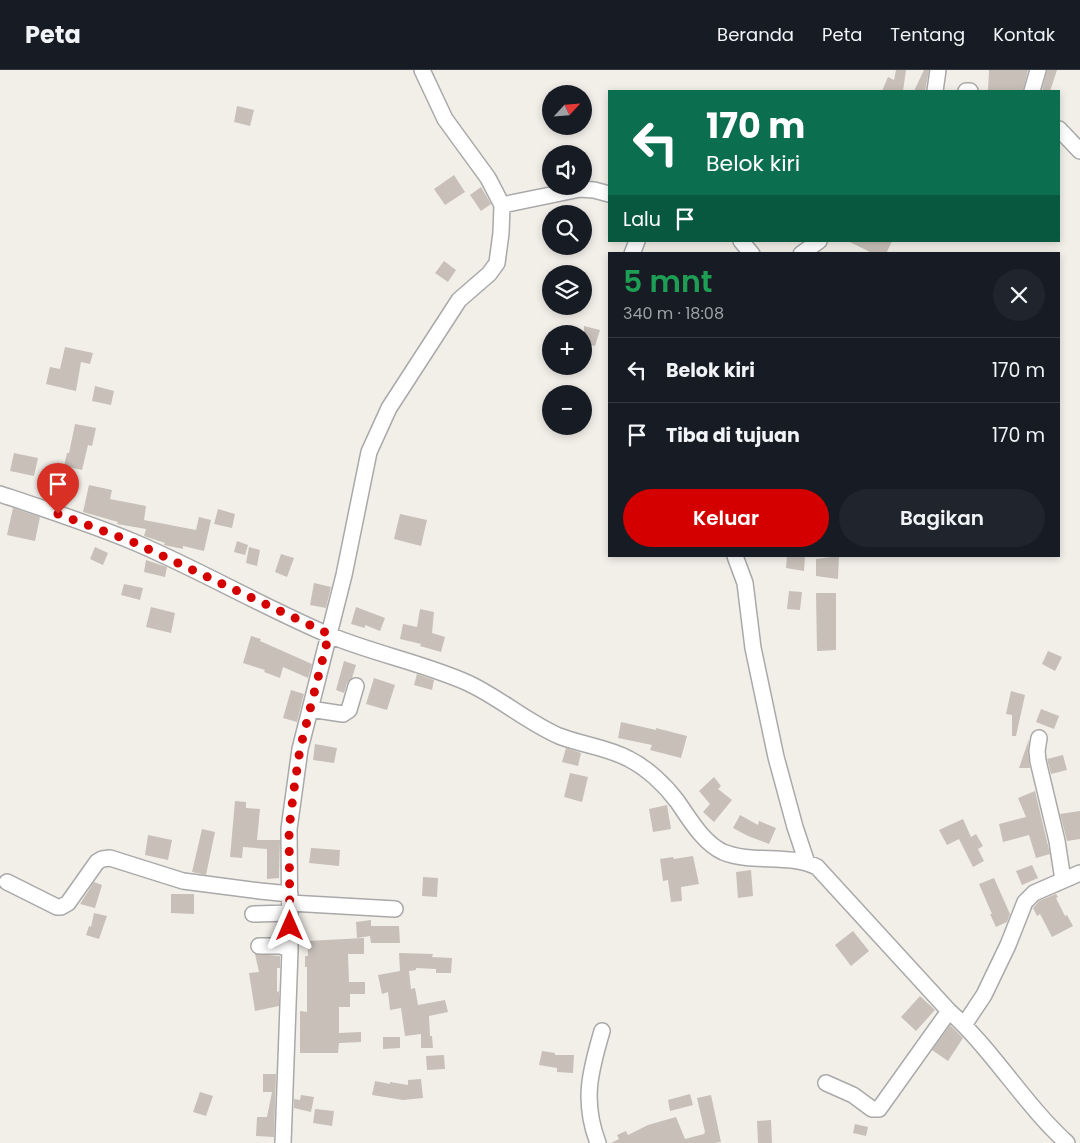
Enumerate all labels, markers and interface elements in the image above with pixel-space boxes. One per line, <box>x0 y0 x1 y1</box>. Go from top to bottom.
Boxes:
text: Peta <box>25 18 81 51</box>
text: Beranda <box>717 22 794 47</box>
text: Peta <box>822 22 862 47</box>
text: Tentang <box>890 22 965 47</box>
text: Kontak <box>993 22 1055 47</box>
north arrow <box>542 85 592 135</box>
map controls <box>542 85 592 435</box>
text: 170 m <box>706 101 805 150</box>
icon: left <box>623 110 688 175</box>
button: sound <box>542 145 592 195</box>
text: Belok kiri <box>706 148 800 179</box>
button: search <box>542 205 592 255</box>
icon: arrive <box>671 205 699 233</box>
text: Lalu <box>623 206 661 233</box>
text: 5 mnt <box>623 260 712 303</box>
button: layers <box>542 265 592 315</box>
button: close <box>993 269 1045 321</box>
text: 340 m · 18:08 <box>623 302 724 325</box>
button: + <box>542 325 592 375</box>
icon: left <box>623 356 651 384</box>
text: Belok kiri <box>666 357 755 384</box>
text: 170 m <box>992 357 1045 384</box>
button: − <box>542 385 592 435</box>
icon: arrive <box>623 421 651 449</box>
text: Tiba di tujuan <box>666 422 800 449</box>
text: 170 m <box>992 422 1045 449</box>
pin <box>37 463 79 514</box>
icon: arrive <box>44 470 72 498</box>
button: Keluar <box>623 489 829 547</box>
button: Bagikan <box>839 489 1045 547</box>
position arrow <box>263 899 315 951</box>

